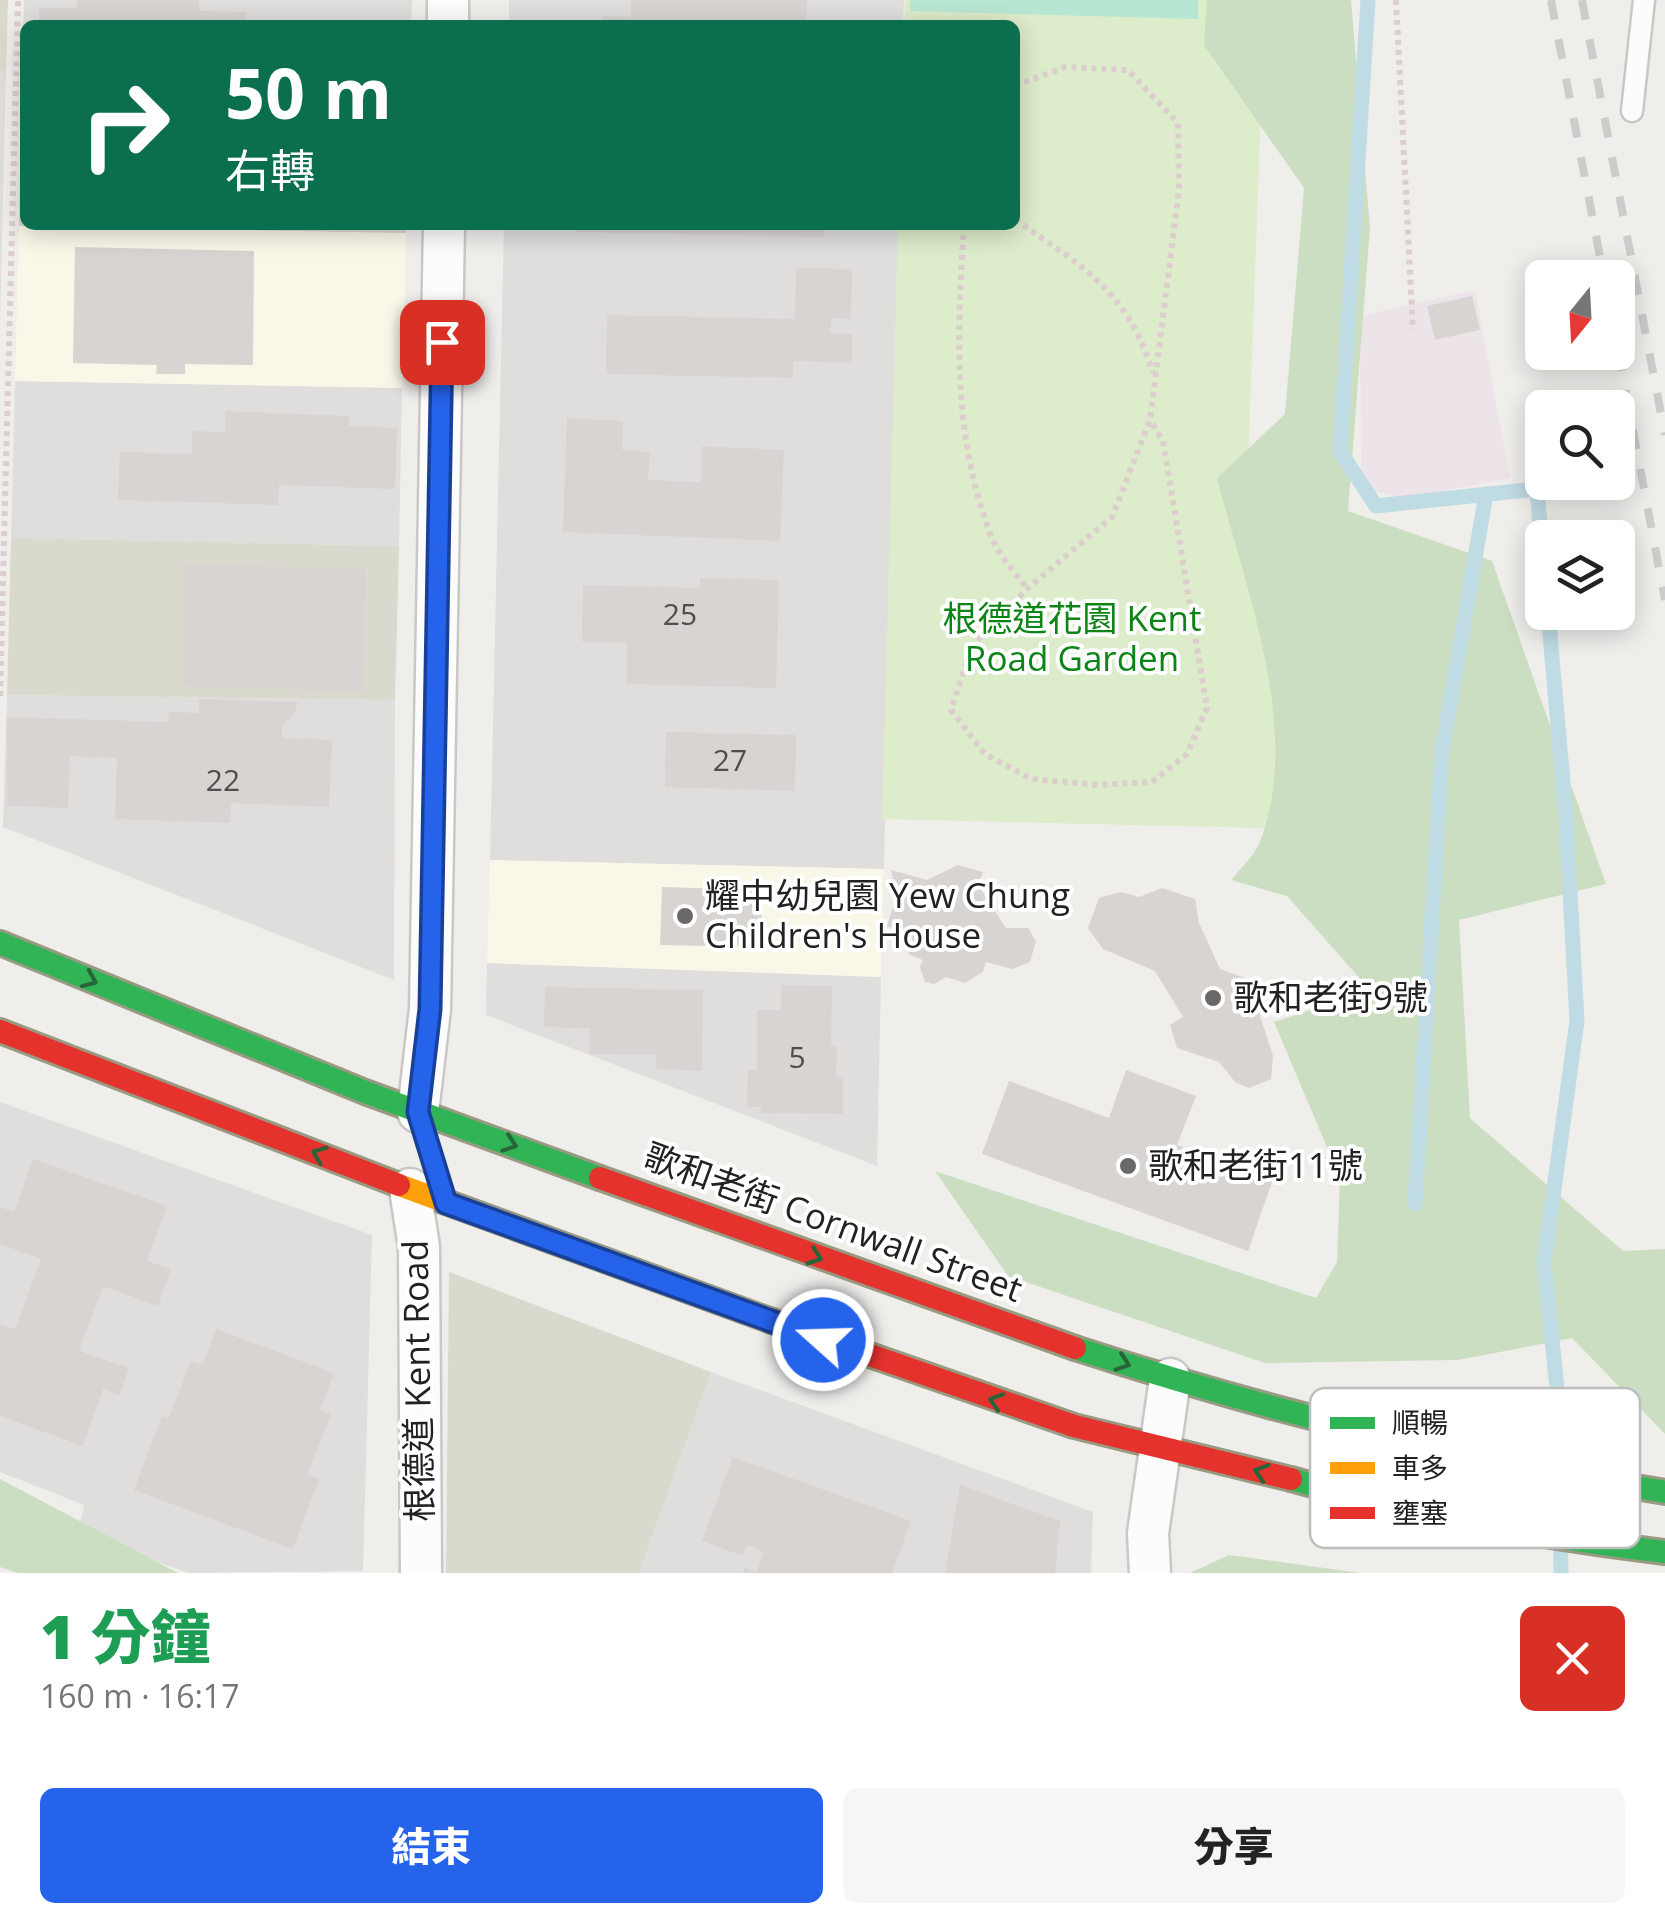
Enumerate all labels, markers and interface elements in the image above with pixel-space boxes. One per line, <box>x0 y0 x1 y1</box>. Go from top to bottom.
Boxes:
text: 50 m <box>225 44 392 140</box>
icon: right <box>60 60 190 190</box>
text: 右轉 <box>225 139 315 200</box>
north arrow <box>1525 260 1635 370</box>
map controls <box>1525 260 1635 630</box>
pin <box>400 300 485 385</box>
icon: arrive <box>415 315 470 370</box>
button: search <box>1525 390 1635 500</box>
button: layers <box>1525 520 1635 630</box>
house number: 25 <box>663 593 697 634</box>
park label: 根德道花園 Kent Road Garden <box>942 594 1202 681</box>
house number: 27 <box>713 739 747 780</box>
house number: 22 <box>206 759 240 800</box>
place label: 耀中幼兒園 Yew Chung Children's House <box>705 871 1070 958</box>
marker: 耀中幼兒園 Yew Chung Children's House <box>674 905 696 927</box>
one-way arrow <box>80 969 98 989</box>
place label: 歌和老街9號 <box>1233 973 1428 1020</box>
marker: 歌和老街9號 <box>1202 987 1224 1009</box>
house number: 5 <box>788 1036 806 1077</box>
street label: 歌和老街 Cornwall Street <box>638 1131 1029 1312</box>
one-way arrow <box>501 1133 518 1153</box>
place label: 歌和老街11號 <box>1148 1141 1363 1188</box>
one-way arrow <box>312 1145 329 1165</box>
marker: 歌和老街11號 <box>1117 1155 1139 1177</box>
street label: 根德道 Kent Road <box>391 1240 442 1522</box>
one-way arrow <box>806 1245 823 1266</box>
position arrow <box>771 1288 875 1392</box>
one-way arrow <box>1113 1351 1130 1371</box>
legend <box>1310 1388 1640 1548</box>
one-way arrow <box>988 1392 1005 1413</box>
text: 順暢 <box>1392 1403 1448 1441</box>
text: 車多 <box>1392 1448 1448 1486</box>
one-way arrow <box>1253 1463 1270 1484</box>
text: 壅塞 <box>1392 1493 1448 1531</box>
text: 1 分鐘 <box>40 1595 211 1677</box>
button: close <box>1520 1606 1625 1711</box>
text: 160 m · 16:17 <box>40 1674 239 1717</box>
button: 結束 <box>40 1788 823 1903</box>
button: 分享 <box>843 1788 1625 1903</box>

